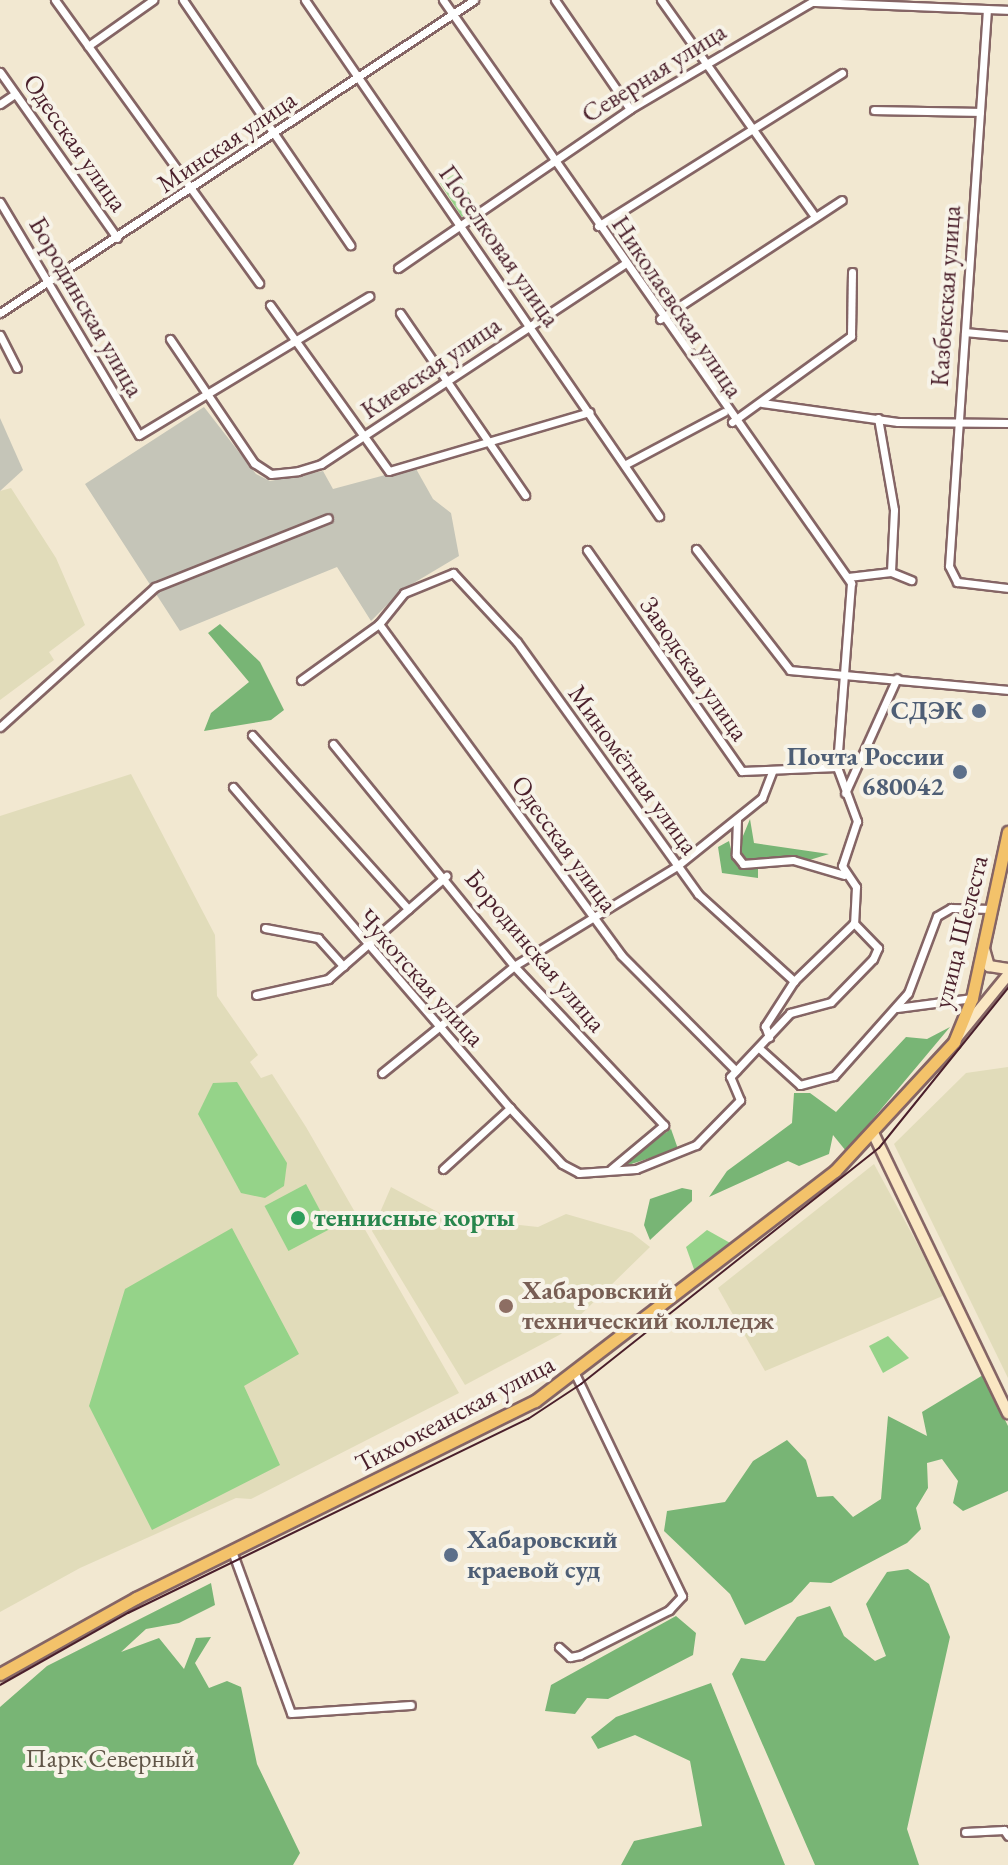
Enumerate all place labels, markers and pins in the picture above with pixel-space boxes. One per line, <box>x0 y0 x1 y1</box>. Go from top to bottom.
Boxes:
place label: СДЭК <box>891 695 963 727</box>
marker: СДЭК <box>970 702 988 720</box>
place label: Почта России 680042 <box>787 741 944 802</box>
marker: Почта России 680042 <box>951 763 969 781</box>
place label: теннисные корты <box>314 1202 515 1234</box>
marker: теннисные корты <box>289 1209 307 1227</box>
place label: Хабаровский технический колледж <box>522 1275 774 1336</box>
marker: Хабаровский технический колледж <box>497 1297 515 1315</box>
place label: Хабаровский краевой суд <box>467 1524 618 1586</box>
marker: Хабаровский краевой суд <box>442 1546 460 1564</box>

